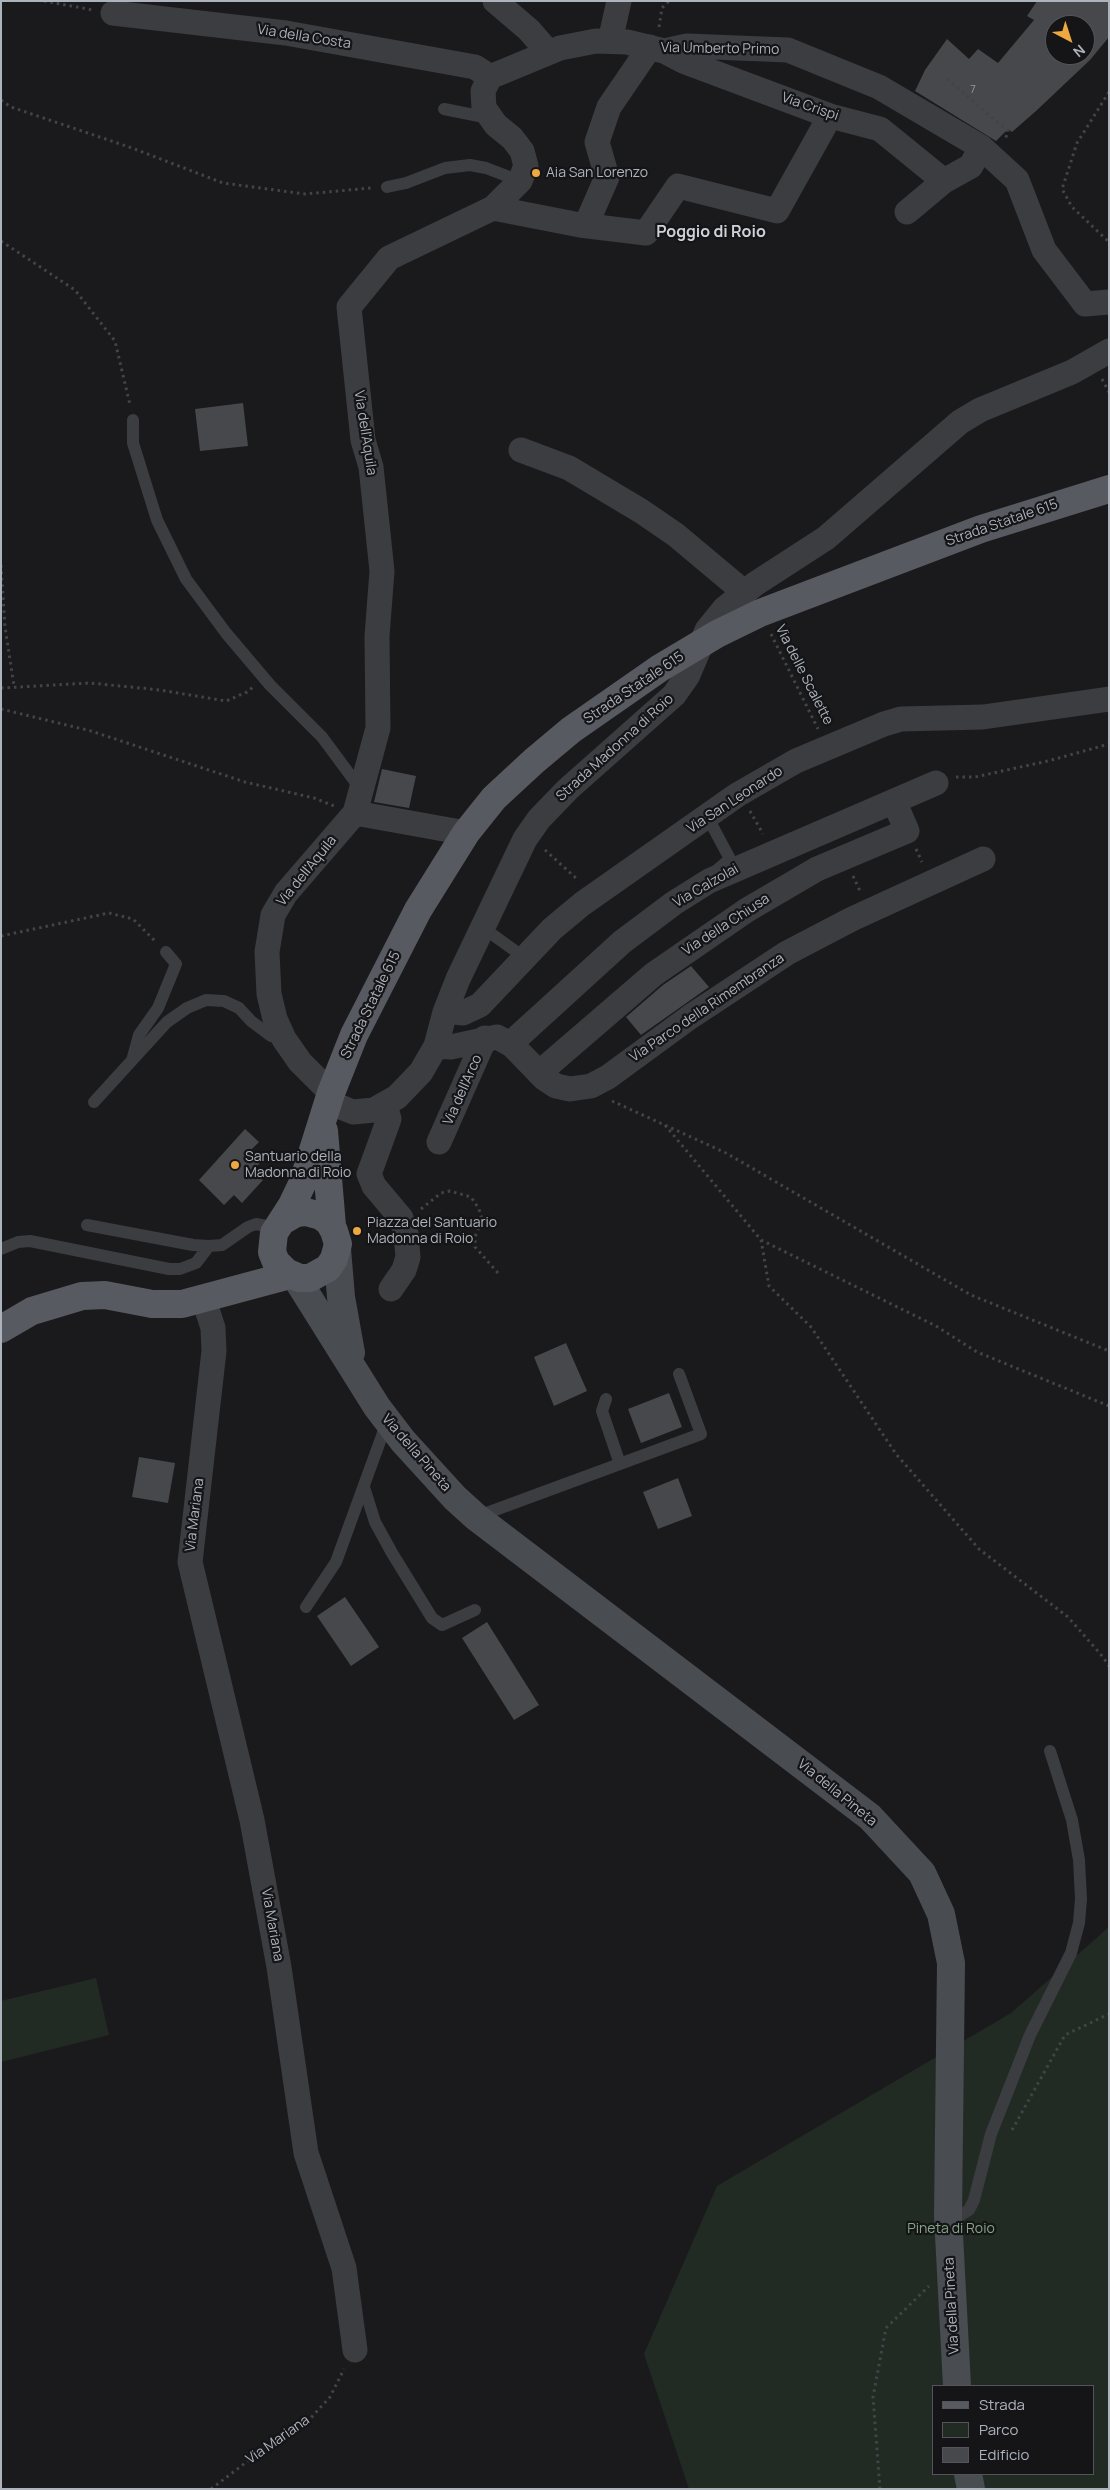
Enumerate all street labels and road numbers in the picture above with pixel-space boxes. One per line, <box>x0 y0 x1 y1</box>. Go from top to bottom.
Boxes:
street label: Via della Costa <box>256 21 352 53</box>
street label: Via Umberto Primo <box>661 40 779 58</box>
street label: Via Crispi <box>779 89 841 125</box>
street label: Via dell'Aquila <box>350 389 380 477</box>
street label: Strada Statale 615 <box>944 496 1060 550</box>
street label: Via delle Scalette <box>772 622 836 728</box>
street label: Strada Statale 615 <box>581 648 687 728</box>
street label: Strada Madonna di Roio <box>553 691 677 805</box>
street label: Via San Leonardo <box>684 763 786 837</box>
street label: Via dell'Aquila <box>274 832 340 910</box>
street label: Via Calzolai <box>670 861 742 911</box>
street label: Via della Chiusa <box>679 891 773 959</box>
street label: Strada Statale 615 <box>338 949 404 1061</box>
street label: Via Parco della Rimembranza <box>627 950 787 1066</box>
street label: Via dell'Arco <box>440 1052 486 1128</box>
street label: Via della Pineta <box>378 1411 454 1495</box>
street label: Via Mariana <box>182 1477 208 1553</box>
street label: Via della Pineta <box>794 1756 880 1830</box>
street label: Via Mariana <box>257 1887 287 1963</box>
street label: Via della Pineta <box>941 2257 963 2355</box>
street label: Via Mariana <box>243 2412 313 2468</box>

